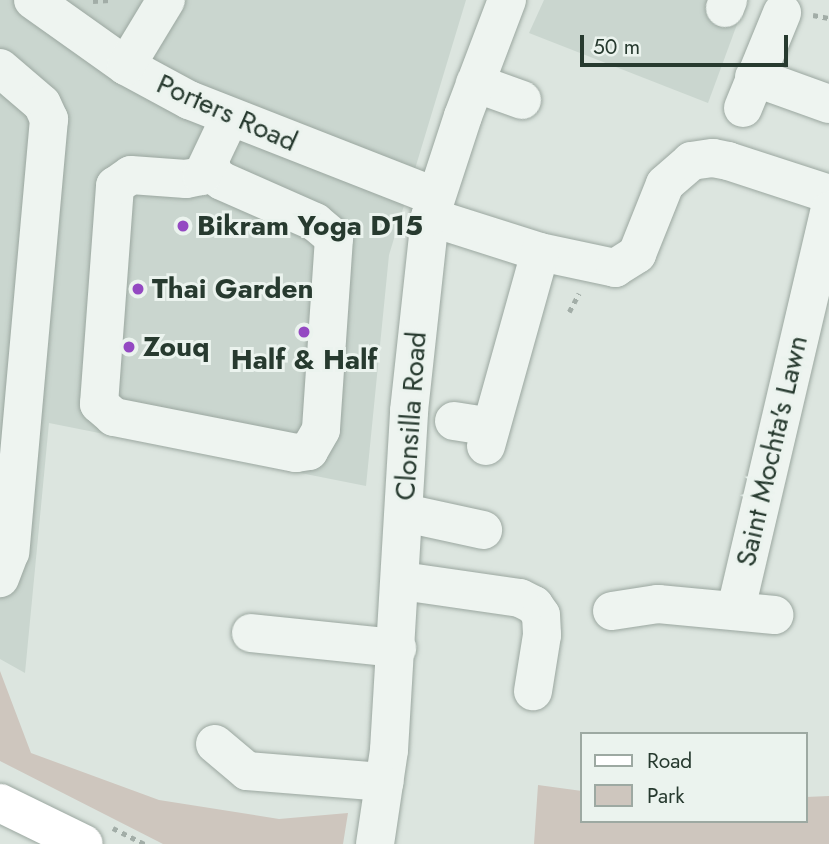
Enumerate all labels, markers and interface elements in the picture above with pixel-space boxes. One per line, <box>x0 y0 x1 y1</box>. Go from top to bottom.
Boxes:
scale bar <box>584 21 792 65</box>
text: 50 m <box>593 32 640 62</box>
street label: Porters Road <box>152 67 302 159</box>
place label: Bikram Yoga D15 <box>197 209 423 243</box>
marker: Bikram Yoga D15 <box>175 218 191 234</box>
place label: Thai Garden <box>152 272 314 306</box>
marker: Thai Garden <box>130 281 146 297</box>
marker: Half & Half <box>296 324 312 340</box>
place label: Zouq <box>143 330 209 364</box>
street label: Clonsilla Road <box>388 330 434 502</box>
street label: Saint Mochta's Lawn <box>729 332 815 570</box>
marker: Zouq <box>121 339 137 355</box>
place label: Half & Half <box>231 343 377 377</box>
legend <box>580 732 808 823</box>
text: Road <box>647 746 692 776</box>
text: Park <box>647 781 684 811</box>

